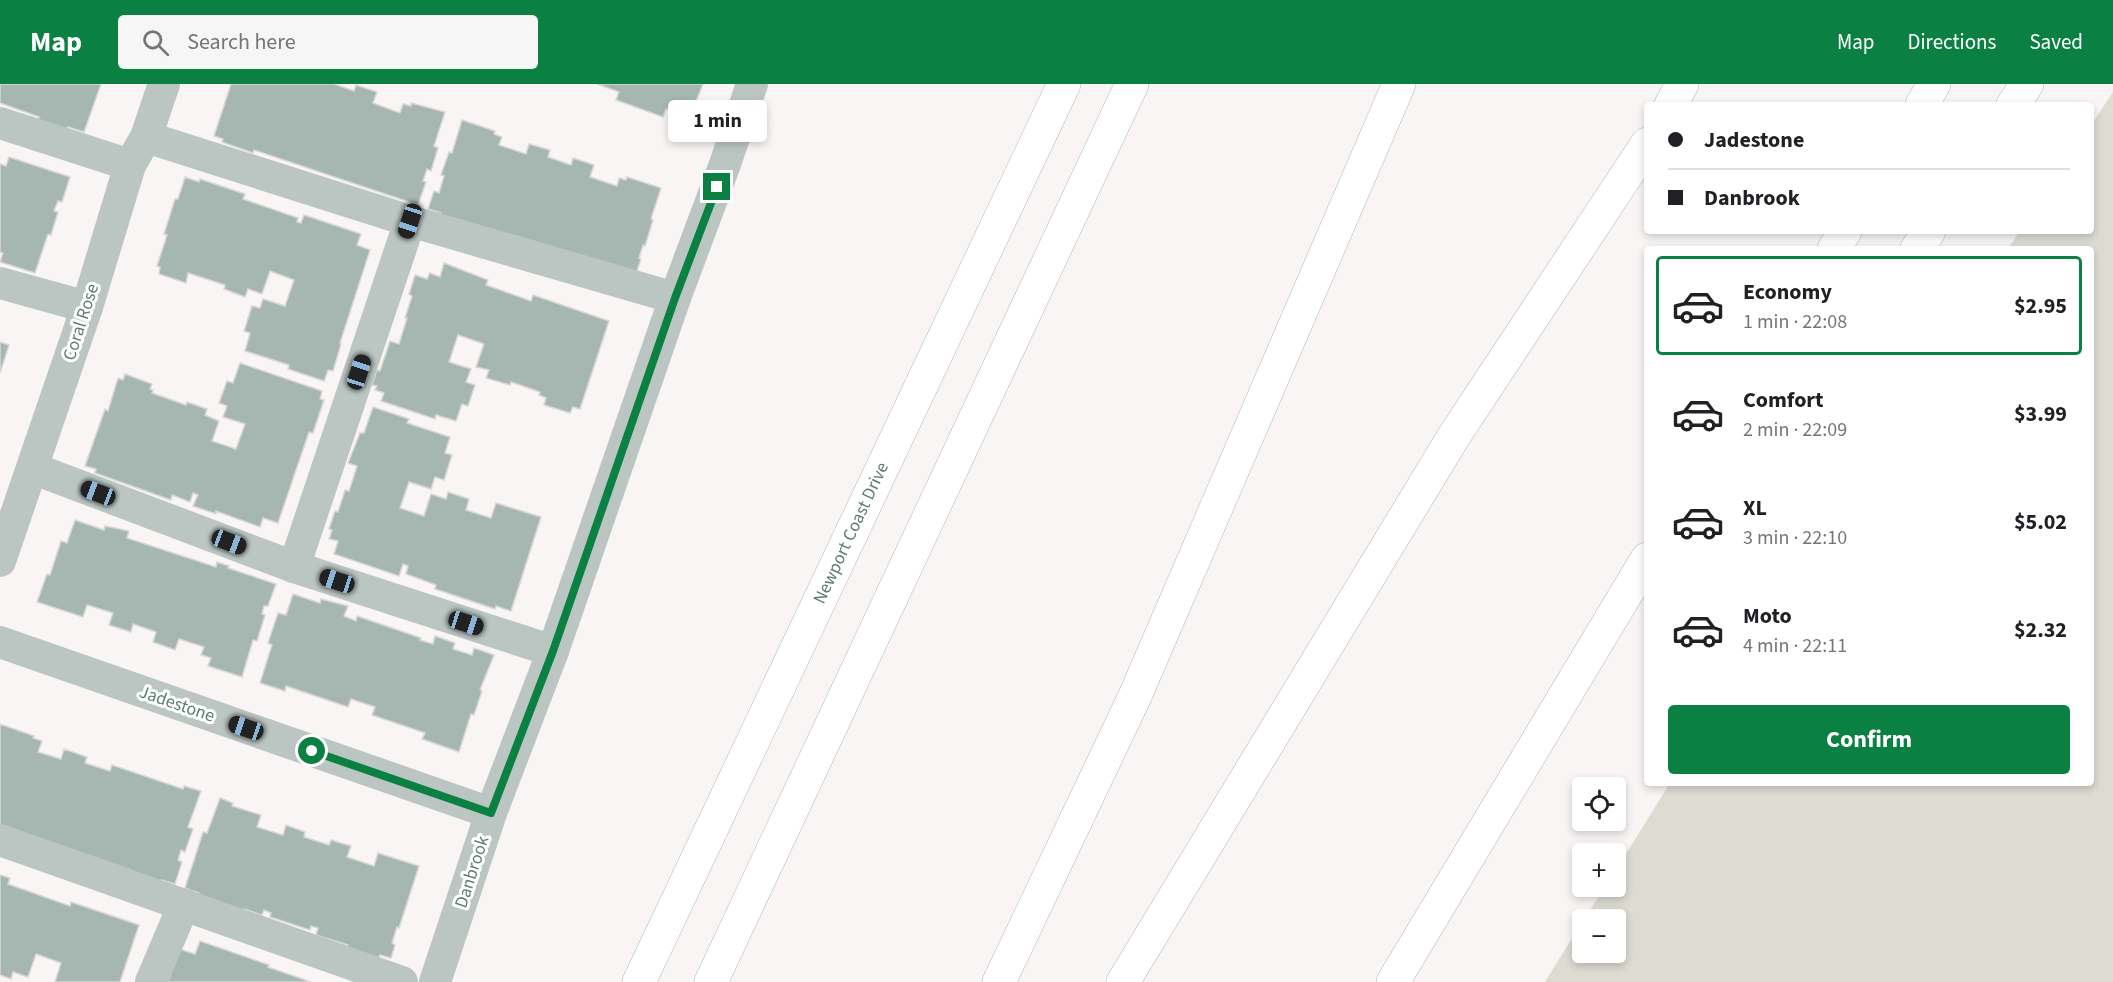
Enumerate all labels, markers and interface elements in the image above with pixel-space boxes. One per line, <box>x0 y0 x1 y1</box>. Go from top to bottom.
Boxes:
search box <box>118 15 538 69</box>
text: Map <box>30 22 82 62</box>
icon: search <box>139 26 172 59</box>
text: Search here <box>187 26 296 58</box>
text: Map <box>1837 27 1875 57</box>
text: Directions <box>1908 27 1996 57</box>
text: Saved <box>2029 27 2083 57</box>
callout: 1 min <box>668 100 766 142</box>
text: 1 min <box>693 107 742 135</box>
text: Jadestone <box>1704 124 1804 156</box>
route end <box>703 173 730 200</box>
text: Danbrook <box>1704 182 1800 214</box>
car <box>396 201 424 241</box>
text: Economy <box>1743 276 1832 308</box>
icon: car <box>1671 279 1725 333</box>
street label: Coral Rose <box>57 280 105 364</box>
text: $2.95 <box>2014 290 2067 322</box>
text: 1 min · 22:08 <box>1743 308 1847 336</box>
car <box>345 352 373 392</box>
text: Comfort <box>1743 384 1824 416</box>
icon: car <box>1671 387 1725 441</box>
text: $3.99 <box>2014 398 2067 430</box>
text: 2 min · 22:09 <box>1743 416 1847 444</box>
street label: Newport Coast Drive <box>807 458 895 608</box>
car <box>78 478 118 508</box>
text: XL <box>1743 492 1767 524</box>
icon: car <box>1671 495 1725 549</box>
text: $5.02 <box>2014 506 2067 538</box>
text: 3 min · 22:10 <box>1743 524 1847 552</box>
car <box>209 527 249 557</box>
car <box>317 567 357 595</box>
text: Moto <box>1743 600 1792 632</box>
icon: car <box>1671 603 1725 657</box>
car <box>446 609 486 637</box>
text: $2.32 <box>2014 614 2067 646</box>
text: 4 min · 22:11 <box>1743 632 1847 660</box>
street label: Jadestone <box>136 679 218 729</box>
button: Confirm <box>1668 705 2070 774</box>
car <box>226 714 266 742</box>
route start <box>298 737 325 764</box>
map controls <box>1572 777 1626 963</box>
button: locate <box>1572 777 1626 831</box>
street label: Danbrook <box>449 833 495 911</box>
button: + <box>1572 843 1626 897</box>
button: − <box>1572 909 1626 963</box>

